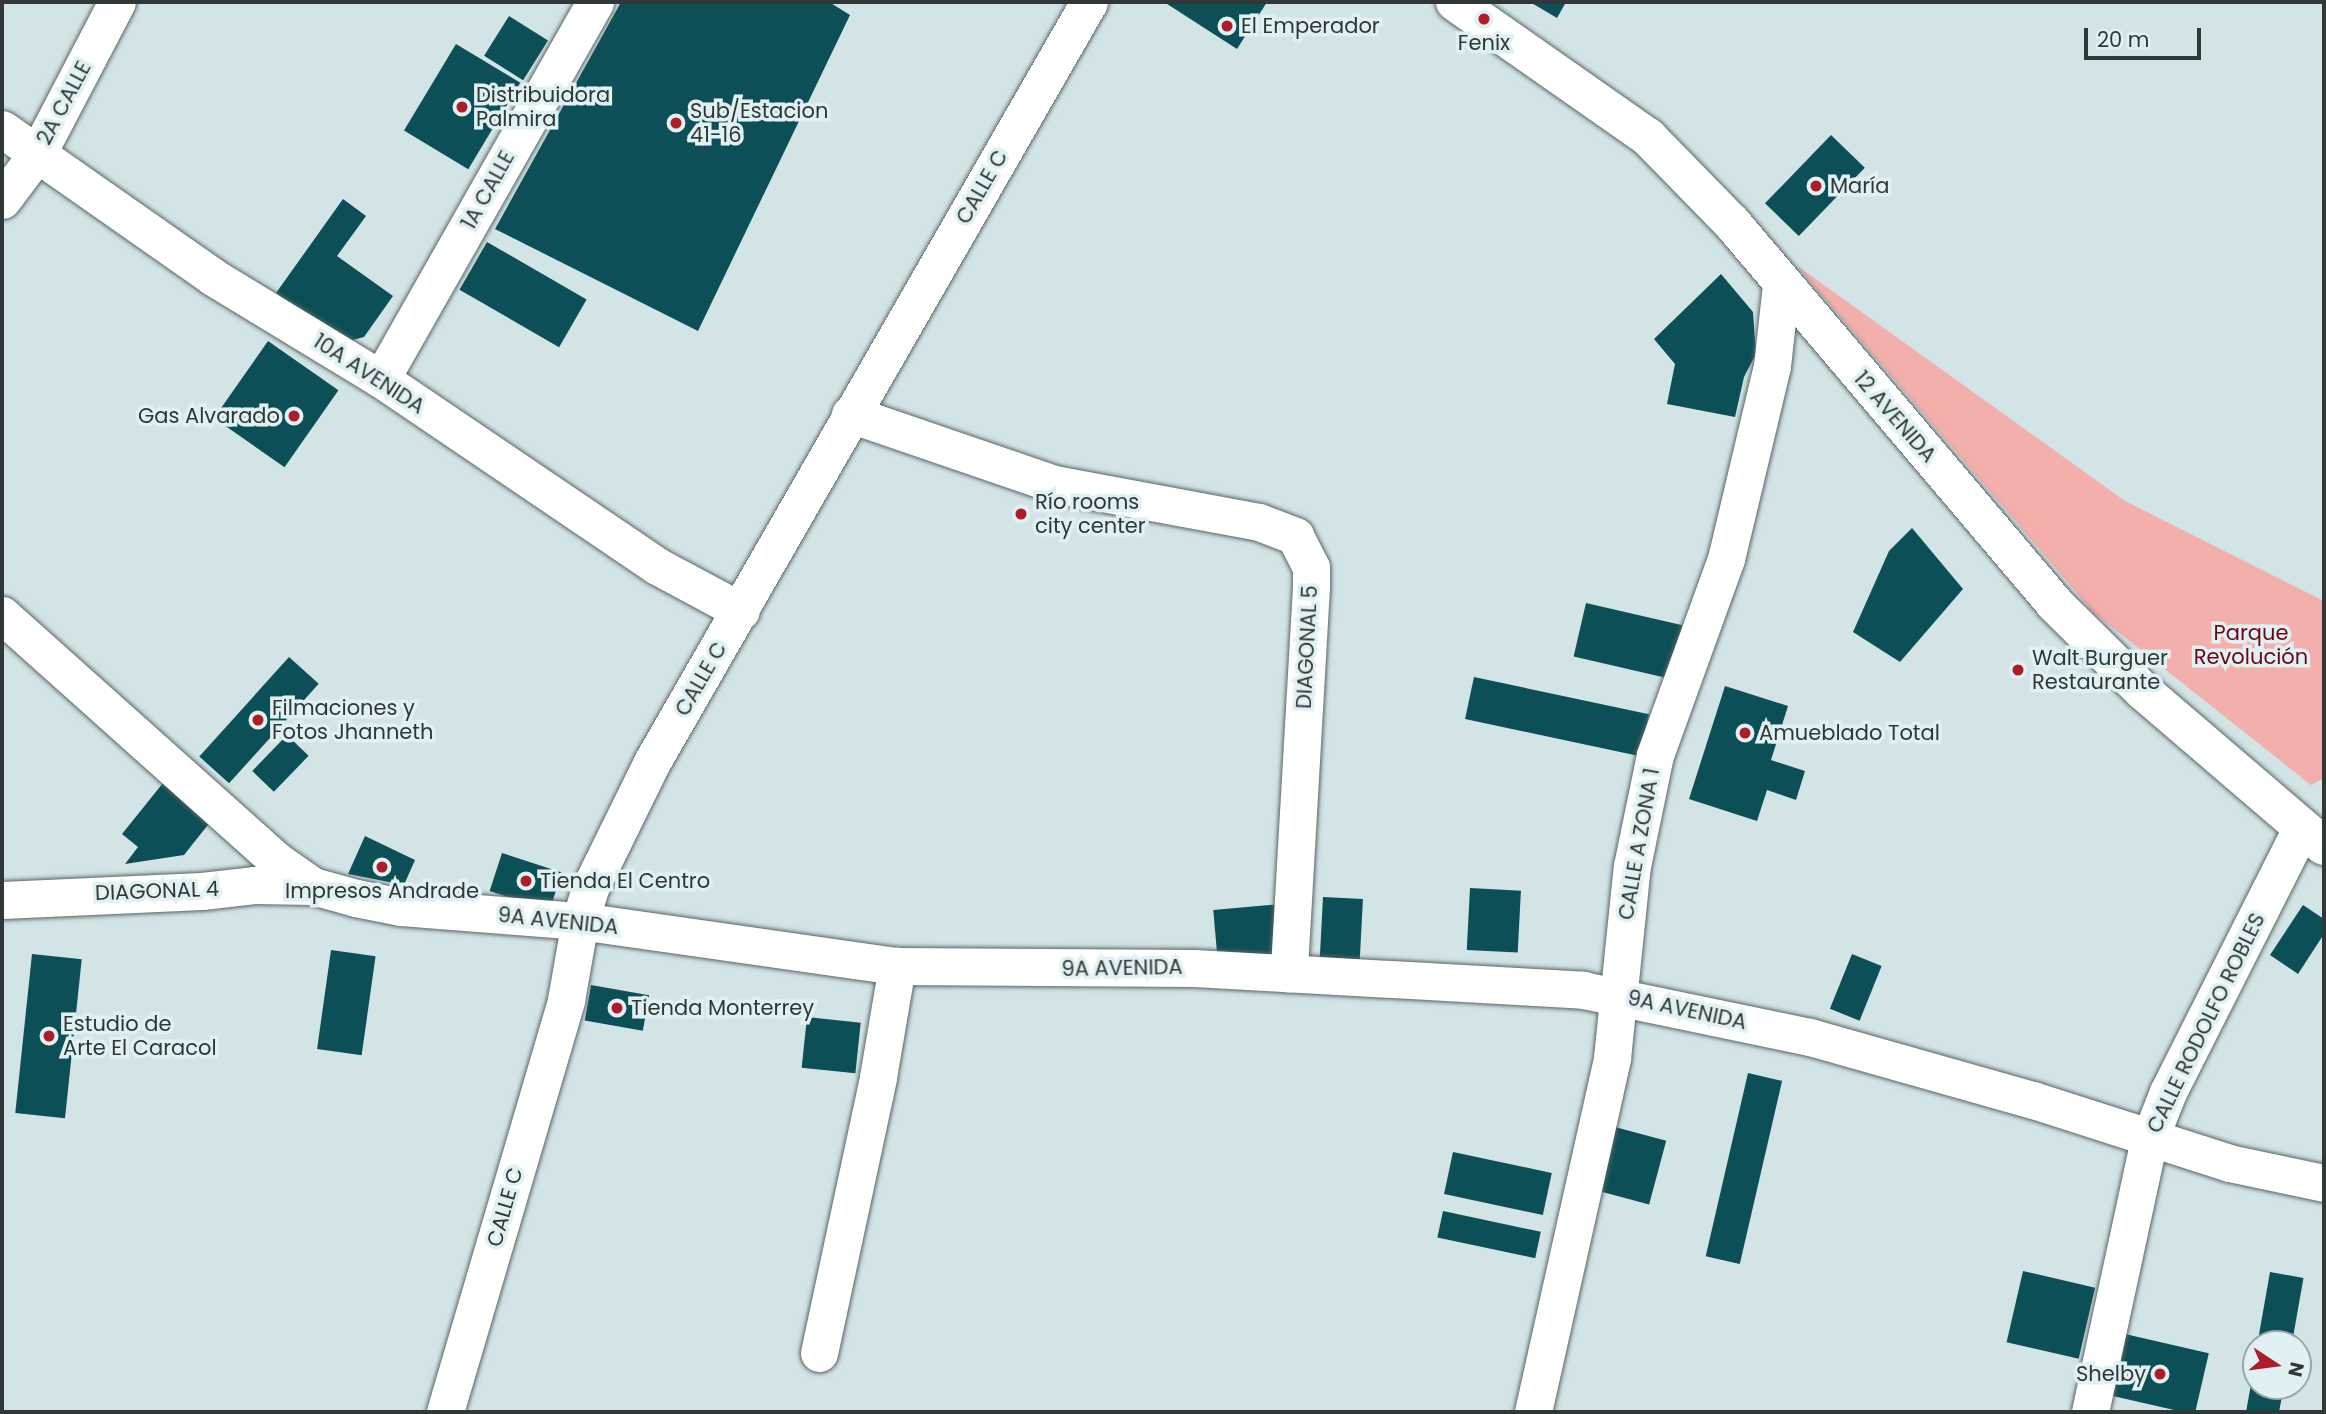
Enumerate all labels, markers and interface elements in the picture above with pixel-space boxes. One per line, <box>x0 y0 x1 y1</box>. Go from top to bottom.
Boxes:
marker: Fenix <box>1476 11 1492 27</box>
place label: El Emperador <box>1241 13 1380 39</box>
scale bar <box>2088 14 2205 58</box>
marker: El Emperador <box>1219 18 1235 34</box>
text: 20 m <box>2097 25 2150 54</box>
place label: Fenix <box>1458 30 1510 56</box>
street label: 2A CALLE <box>31 57 97 149</box>
place label: Distribuidora Palmira <box>476 82 610 132</box>
place label: Sub/Estacion 41-16 <box>690 98 828 148</box>
marker: Distribuidora Palmira <box>454 99 470 115</box>
marker: Sub/Estacion 41-16 <box>668 115 684 131</box>
street label: 1A CALLE <box>456 146 520 234</box>
street label: CALLE C <box>951 146 1013 228</box>
place label: María <box>1830 173 1889 199</box>
marker: María <box>1808 178 1824 194</box>
street label: 10A AVENIDA <box>309 329 429 419</box>
street label: 12 AVENIDA <box>1849 366 1941 468</box>
place label: Gas Alvarado <box>138 403 280 429</box>
marker: Gas Alvarado <box>286 408 302 424</box>
place label: Río rooms city center <box>1035 489 1146 539</box>
marker: Río rooms city center <box>1013 506 1029 522</box>
street label: DIAGONAL 5 <box>1291 585 1323 709</box>
park label: Parque Revolución <box>2194 620 2308 670</box>
street label: CALLE C <box>670 638 732 720</box>
place label: Walt Burguer Restaurante <box>2032 645 2168 695</box>
marker: Walt Burguer Restaurante <box>2010 662 2026 678</box>
place label: Filmaciones y Fotos Jhanneth <box>272 695 433 745</box>
marker: Filmaciones y Fotos Jhanneth <box>250 712 266 728</box>
place label: Amueblado Total <box>1759 720 1940 746</box>
marker: Amueblado Total <box>1737 725 1753 741</box>
street label: CALLE A ZONA 1 <box>1613 766 1665 922</box>
marker: Impresos Andrade <box>374 859 390 875</box>
place label: Tienda El Centro <box>540 868 710 894</box>
marker: Tienda El Centro <box>518 873 534 889</box>
street label: DIAGONAL 4 <box>95 876 219 906</box>
place label: Impresos Andrade <box>285 878 479 904</box>
street label: 9A AVENIDA <box>496 902 620 940</box>
street label: CALLE RODOLFO ROBLES <box>2142 909 2270 1137</box>
street label: 9A AVENIDA <box>1061 954 1183 982</box>
street label: 9A AVENIDA <box>1625 985 1749 1035</box>
place label: Tienda Monterrey <box>631 995 814 1021</box>
marker: Tienda Monterrey <box>609 1000 625 1016</box>
place label: Estudio de Arte El Caracol <box>63 1011 217 1061</box>
marker: Estudio de Arte El Caracol <box>41 1028 57 1044</box>
street label: CALLE C <box>482 1165 528 1249</box>
north arrow <box>2242 1330 2312 1400</box>
text: N <box>2281 1359 2311 1379</box>
place label: Shelby <box>2076 1361 2146 1387</box>
marker: Shelby <box>2152 1366 2168 1382</box>

